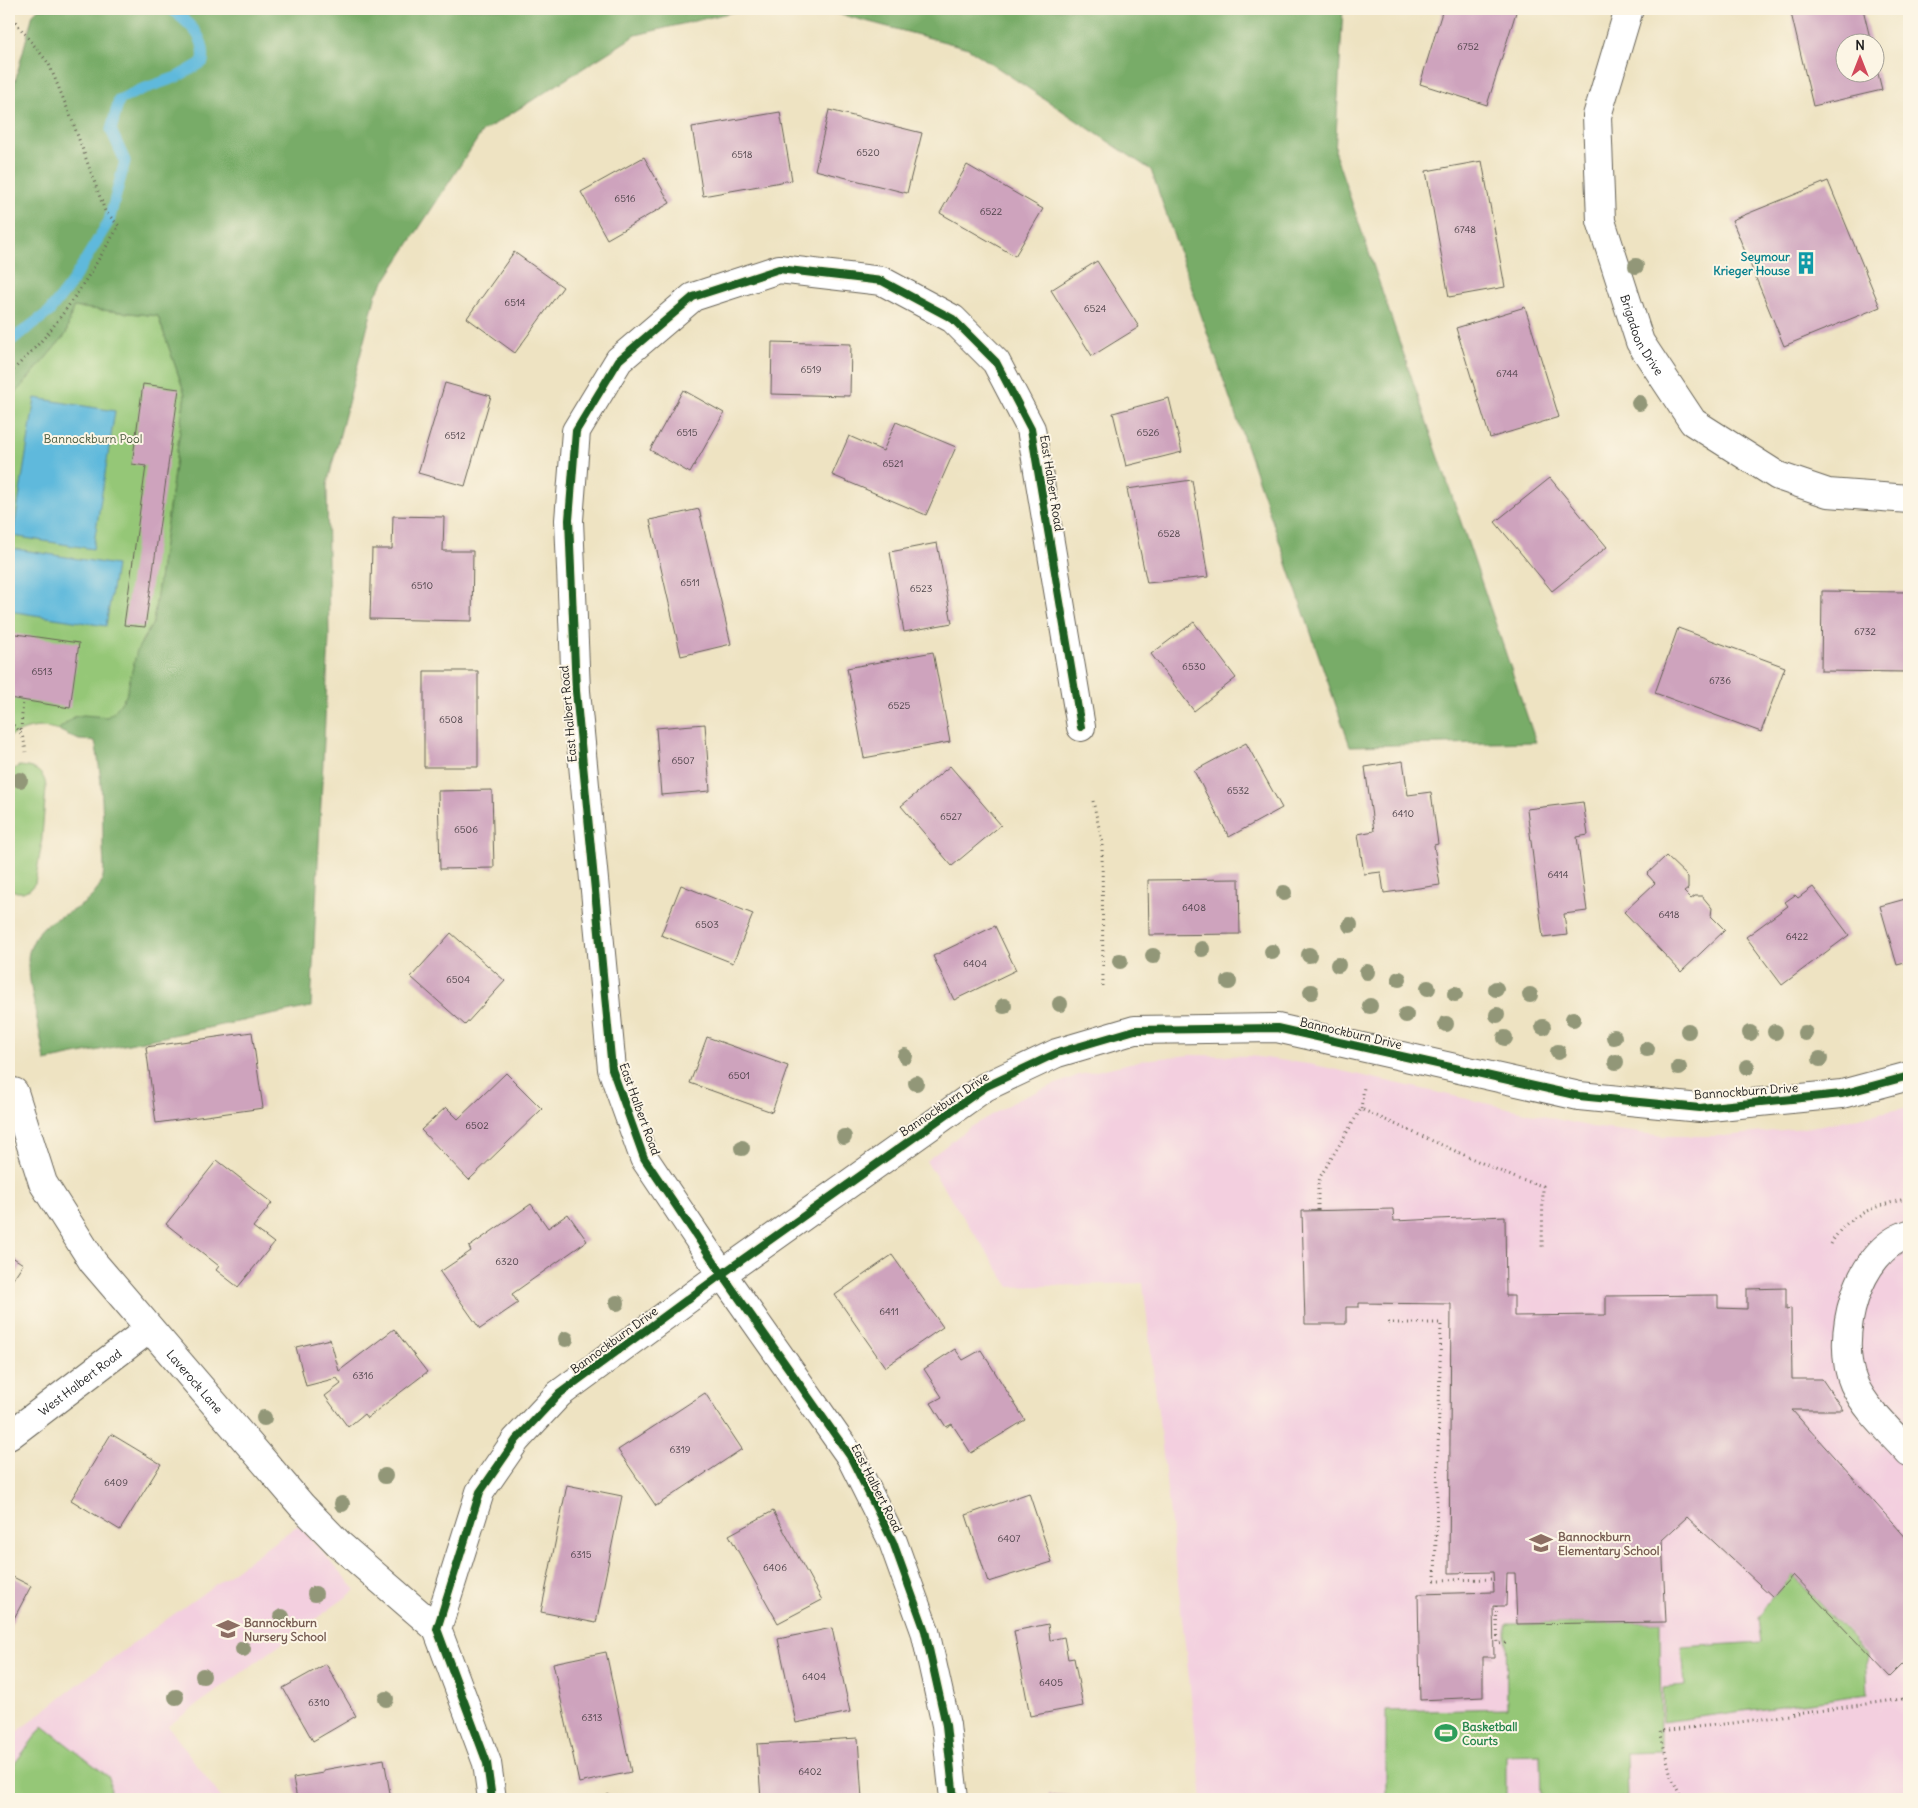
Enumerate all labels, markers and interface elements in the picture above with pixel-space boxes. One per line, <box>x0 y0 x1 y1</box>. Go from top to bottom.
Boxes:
north arrow <box>1836 32 1886 82</box>
text: N <box>1855 36 1865 54</box>
house number: 6752 <box>1457 40 1479 53</box>
house number: 6520 <box>856 146 880 159</box>
house number: 6518 <box>731 148 753 161</box>
house number: 6516 <box>614 192 636 205</box>
house number: 6522 <box>980 205 1003 218</box>
house number: 6748 <box>1454 223 1476 236</box>
place label: Seymour Krieger House <box>1713 249 1791 279</box>
building icon: Seymour Krieger House <box>1793 250 1819 276</box>
street label: Brigadoon Drive <box>1618 292 1667 378</box>
house number: 6514 <box>504 296 526 309</box>
house number: 6524 <box>1084 302 1107 315</box>
house number: 6519 <box>800 363 822 376</box>
house number: 6744 <box>1496 367 1518 380</box>
house number: 6515 <box>676 426 698 439</box>
house number: 6526 <box>1137 426 1160 439</box>
house number: 6512 <box>445 429 466 442</box>
park label: Bannockburn Pool <box>43 431 143 446</box>
street label: East Halbert Road <box>1037 434 1067 532</box>
house number: 6521 <box>883 457 903 470</box>
house number: 6528 <box>1158 527 1181 540</box>
house number: 6511 <box>680 576 700 589</box>
house number: 6510 <box>411 579 433 592</box>
house number: 6523 <box>910 582 933 595</box>
house number: 6732 <box>1854 625 1876 638</box>
house number: 6530 <box>1182 660 1206 673</box>
house number: 6513 <box>31 665 53 678</box>
street label: East Halbert Road <box>556 665 580 763</box>
house number: 6736 <box>1709 674 1731 687</box>
house number: 6525 <box>888 699 911 712</box>
house number: 6508 <box>439 713 463 726</box>
house number: 6507 <box>672 754 695 767</box>
house number: 6532 <box>1227 784 1250 797</box>
house number: 6410 <box>1392 807 1414 820</box>
house number: 6527 <box>940 810 962 823</box>
house number: 6506 <box>454 823 478 836</box>
house number: 6414 <box>1547 868 1569 881</box>
house number: 6408 <box>1182 901 1206 914</box>
house number: 6418 <box>1658 908 1680 921</box>
house number: 6503 <box>695 918 719 931</box>
house number: 6422 <box>1786 930 1809 943</box>
house number: 6404 <box>963 957 987 970</box>
house number: 6504 <box>446 973 470 986</box>
street label: Bannockburn Drive <box>1299 1014 1403 1052</box>
street label: East Halbert Road <box>616 1061 664 1157</box>
house number: 6501 <box>728 1069 750 1082</box>
street label: Bannockburn Drive <box>897 1069 991 1139</box>
street label: Bannockburn Drive <box>1693 1080 1799 1102</box>
house number: 6502 <box>465 1119 489 1132</box>
house number: 6320 <box>495 1255 519 1268</box>
street label: Bannockburn Drive <box>567 1303 661 1377</box>
house number: 6411 <box>879 1305 899 1318</box>
street label: West Halbert Road <box>35 1345 124 1418</box>
street label: Laverock Lane <box>164 1346 227 1416</box>
house number: 6316 <box>352 1369 374 1382</box>
street label: East Halbert Road <box>848 1441 906 1535</box>
house number: 6319 <box>669 1443 691 1456</box>
house number: 6409 <box>104 1476 128 1489</box>
place label: Bannockburn Elementary School <box>1558 1529 1660 1559</box>
school or university icon: Bannockburn Elementary School <box>1528 1530 1554 1556</box>
house number: 6407 <box>998 1532 1021 1545</box>
house number: 6315 <box>570 1548 592 1561</box>
house number: 6406 <box>763 1561 787 1574</box>
place label: Bannockburn Nursery School <box>244 1615 327 1645</box>
school or university icon: Bannockburn Nursery School <box>215 1616 241 1642</box>
house number: 6404 <box>802 1670 826 1683</box>
house number: 6405 <box>1039 1676 1063 1689</box>
house number: 6310 <box>308 1696 330 1709</box>
house number: 6313 <box>582 1711 603 1724</box>
place label: Basketball Courts <box>1462 1719 1518 1748</box>
sports icon: Basketball Courts <box>1433 1720 1459 1746</box>
house number: 6402 <box>798 1765 822 1778</box>

